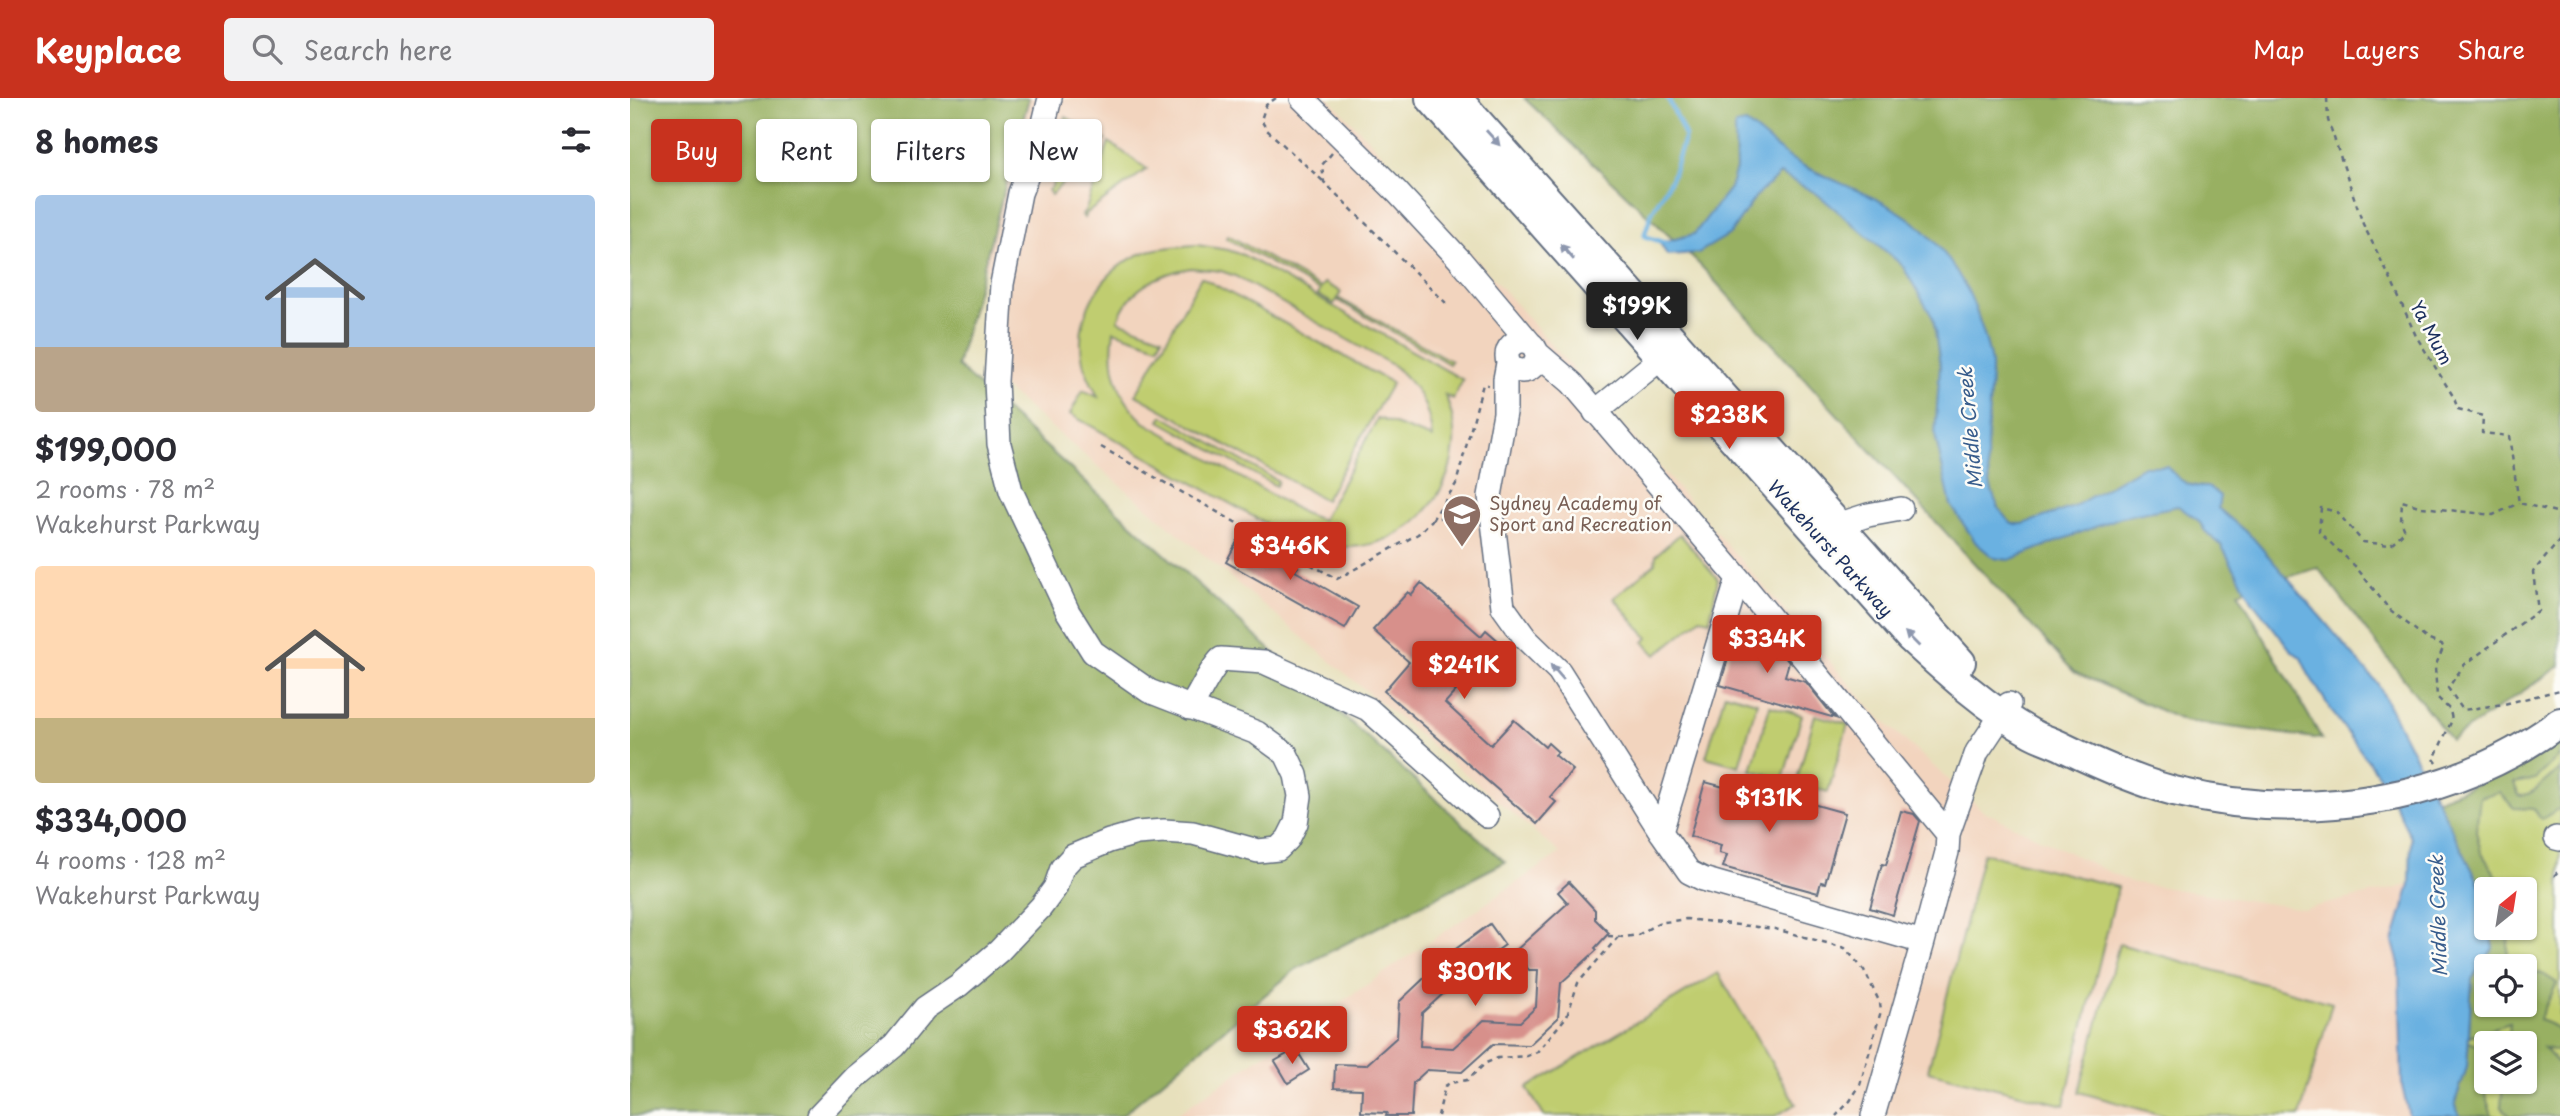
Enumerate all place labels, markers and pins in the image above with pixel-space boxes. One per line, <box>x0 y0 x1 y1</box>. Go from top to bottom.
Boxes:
pin: $199K <box>1588 282 1686 342</box>
pin: $238K <box>1680 392 1778 451</box>
place label: Sydney Academy of Sport and Recreation <box>1489 489 1672 537</box>
school or university icon: Sydney Academy of Sport and Recreation <box>1441 493 1483 548</box>
pin: $346K <box>1241 522 1339 582</box>
pin: $334K <box>1718 616 1816 675</box>
pin: $241K <box>1415 642 1513 701</box>
pin: $131K <box>1720 774 1818 834</box>
pin: $301K <box>1426 948 1524 1008</box>
pin: $362K <box>1243 1006 1341 1066</box>

